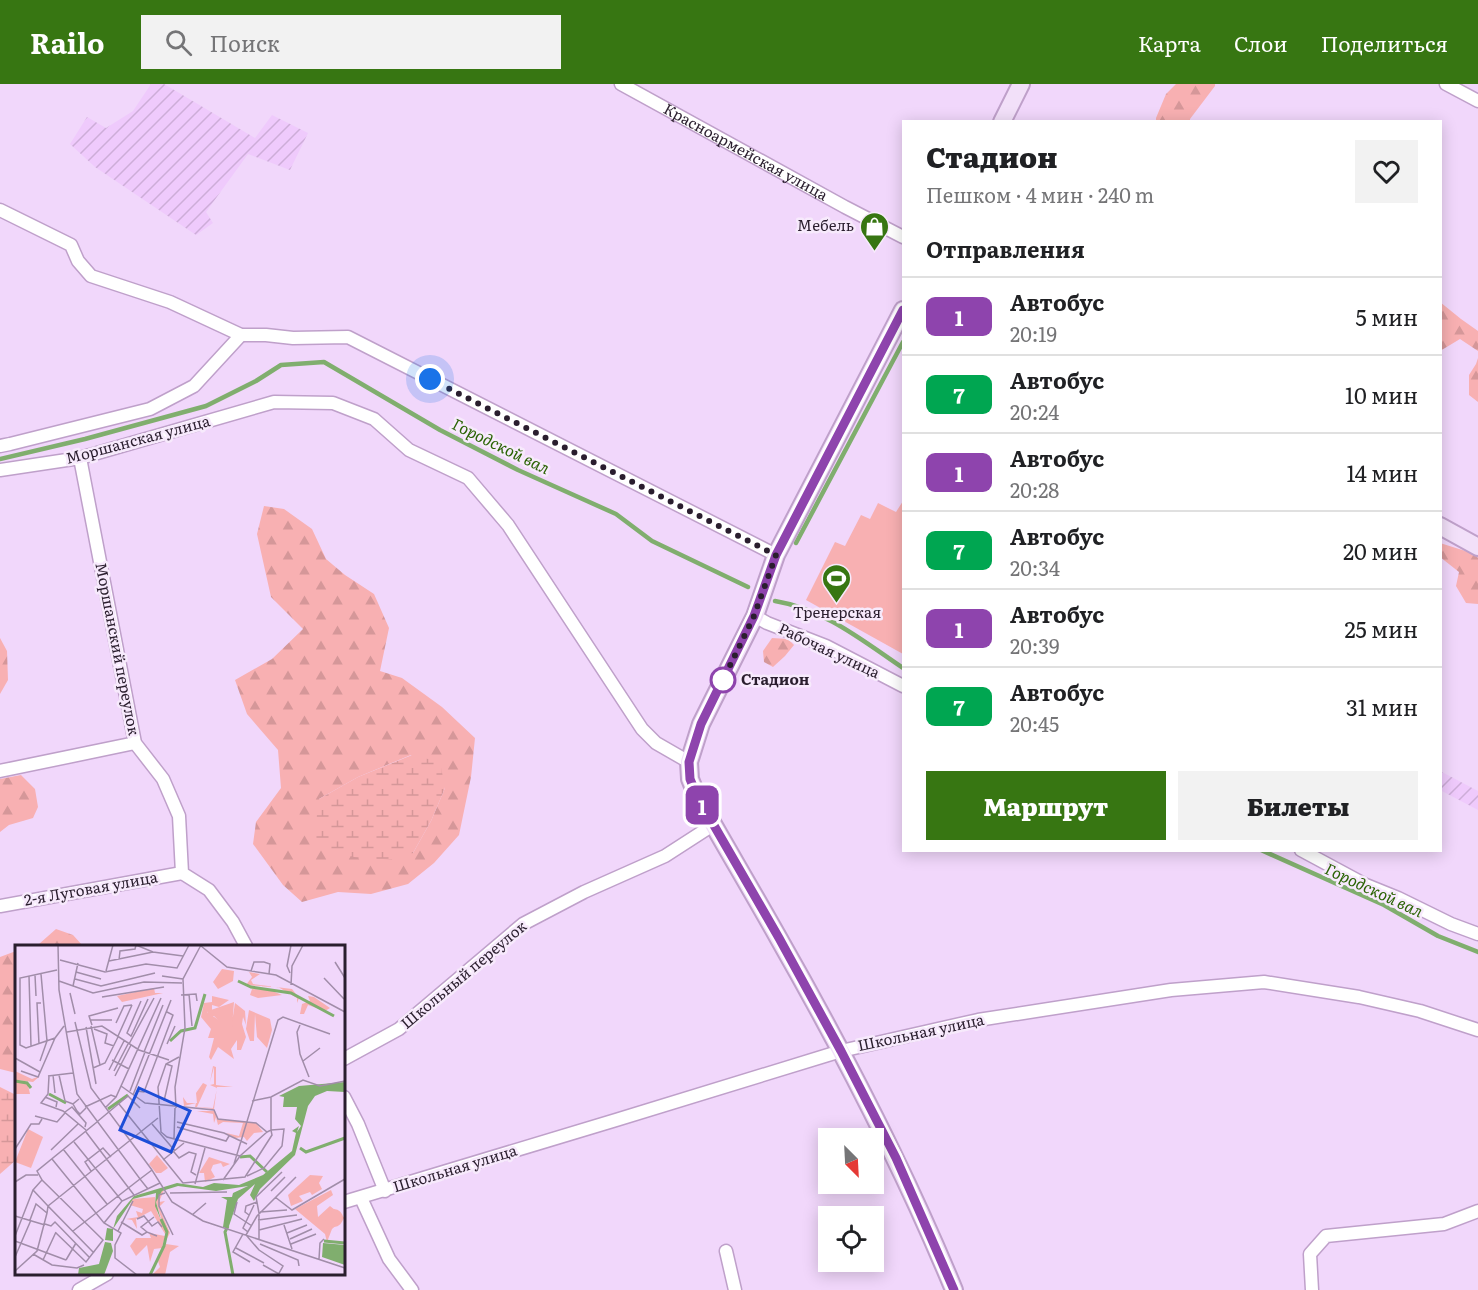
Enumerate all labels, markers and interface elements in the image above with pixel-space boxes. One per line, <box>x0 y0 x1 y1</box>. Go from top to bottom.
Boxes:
search box <box>141 15 561 69</box>
text: Railo <box>30 21 105 63</box>
icon: search <box>162 26 195 59</box>
text: Поиск <box>210 26 280 59</box>
text: Карта <box>1138 27 1201 58</box>
text: Слои <box>1234 27 1288 58</box>
text: Поделиться <box>1321 27 1448 58</box>
street label: Красноармейская улица <box>660 97 833 206</box>
text: Стадион <box>926 135 1057 177</box>
button: heart <box>1355 140 1418 203</box>
text: Пешком · 4 мин · 240 m <box>926 179 1154 209</box>
shop icon: Мебель <box>859 210 891 252</box>
place label: Мебель <box>797 213 854 236</box>
text: Отправления <box>926 232 1085 265</box>
text: Автобус <box>1010 285 1104 318</box>
text: 5 мин <box>1356 300 1418 333</box>
text: 1 <box>955 301 963 332</box>
text: 20:19 <box>1010 318 1057 348</box>
text: Автобус <box>1010 363 1104 396</box>
your location <box>415 364 445 394</box>
text: 10 мин <box>1345 378 1418 411</box>
text: 7 <box>953 379 965 410</box>
text: 20:24 <box>1010 396 1059 426</box>
street label: Моршанская улица <box>63 408 213 469</box>
water label: Городской вал <box>449 411 554 479</box>
text: Автобус <box>1010 441 1104 474</box>
text: 14 мин <box>1347 456 1418 489</box>
text: 1 <box>955 457 963 488</box>
text: 20:28 <box>1010 474 1059 504</box>
text: Автобус <box>1010 519 1104 552</box>
text: 20 мин <box>1343 534 1418 567</box>
text: 7 <box>953 535 965 566</box>
text: 20:34 <box>1010 552 1060 582</box>
street label: Моршанский переулок <box>90 560 147 737</box>
sports icon: Тренерская <box>821 562 853 604</box>
text: Автобус <box>1010 597 1104 630</box>
place label: Тренерская <box>793 600 881 623</box>
text: 25 мин <box>1344 612 1418 645</box>
text: 1 <box>955 613 963 644</box>
street label: Рабочая улица <box>775 616 885 684</box>
text: 20:39 <box>1010 630 1059 660</box>
marker: Стадион <box>710 667 736 693</box>
place label: Стадион <box>741 667 810 690</box>
text: Автобус <box>1010 675 1104 708</box>
text: 31 мин <box>1346 690 1418 723</box>
text: 7 <box>953 691 965 722</box>
text: 20:45 <box>1010 708 1059 738</box>
button: Маршрут <box>926 771 1166 840</box>
button: Билеты <box>1178 771 1418 840</box>
line badge: 1 <box>682 786 722 824</box>
text: 1 <box>698 790 706 821</box>
water label: Городской вал <box>1321 856 1428 922</box>
street label: 2-я Луговая улица <box>22 864 160 911</box>
street label: Школьный переулок <box>395 914 531 1034</box>
inset map <box>15 945 345 1275</box>
street label: Школьная улица <box>855 1007 987 1056</box>
north arrow <box>818 1128 884 1194</box>
map controls <box>818 1128 884 1272</box>
street label: Школьная улица <box>390 1137 520 1197</box>
button: locate <box>818 1206 884 1272</box>

